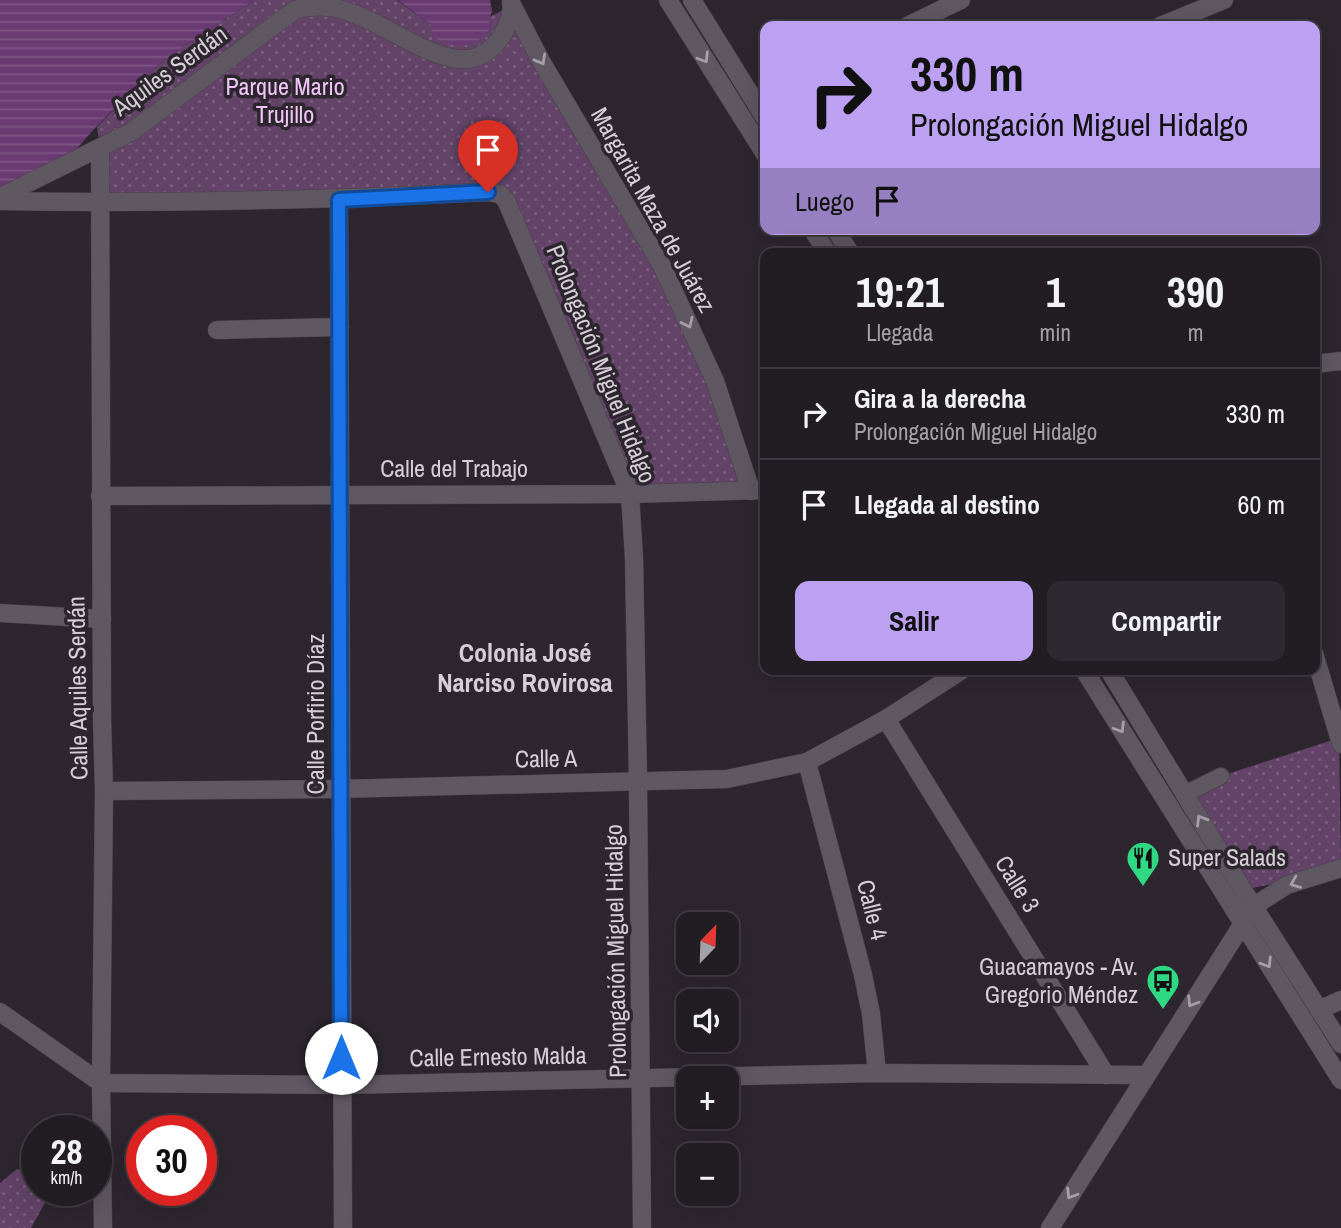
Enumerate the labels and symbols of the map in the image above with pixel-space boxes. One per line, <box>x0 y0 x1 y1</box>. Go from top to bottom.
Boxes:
street label: Aquiles Serdán <box>105 18 233 123</box>
one-way arrow <box>695 50 708 63</box>
one-way arrow <box>533 53 546 66</box>
park label: Parque Mario Trujillo <box>225 70 345 130</box>
street label: Margarita Maza de Juárez <box>584 101 724 318</box>
pin <box>458 120 518 192</box>
street label: Prolongación Miguel Hidalgo <box>540 240 664 487</box>
one-way arrow <box>680 316 694 328</box>
street label: Calle del Trabajo <box>380 452 528 484</box>
street label: Calle Aquiles Serdán <box>59 596 95 780</box>
street label: Calle Porfirio Díaz <box>299 633 331 794</box>
district label: Colonia José Narciso Rovirosa <box>437 635 613 700</box>
one-way arrow <box>1112 721 1125 734</box>
street label: Calle A <box>515 741 578 775</box>
one-way arrow <box>1196 815 1209 828</box>
street label: Prolongación Miguel Hidalgo <box>597 824 633 1078</box>
restaurant icon: Super Salads <box>1124 839 1162 888</box>
place label: Super Salads <box>1168 841 1286 873</box>
street label: Calle 3 <box>988 849 1048 918</box>
one-way arrow <box>1290 874 1302 888</box>
street label: Calle 4 <box>850 876 896 943</box>
north arrow <box>676 912 738 975</box>
place label: Guacamayos - Av. Gregorio Méndez <box>979 950 1138 1010</box>
one-way arrow <box>1258 955 1271 968</box>
bus stop icon: Guacamayos - Av. Gregorio Méndez <box>1144 962 1182 1011</box>
one-way arrow <box>1187 994 1200 1007</box>
position arrow <box>304 1021 378 1095</box>
street label: Calle Ernesto Malda <box>409 1038 587 1074</box>
speed limit sign: 30 <box>126 1115 217 1206</box>
one-way arrow <box>1067 1187 1080 1200</box>

